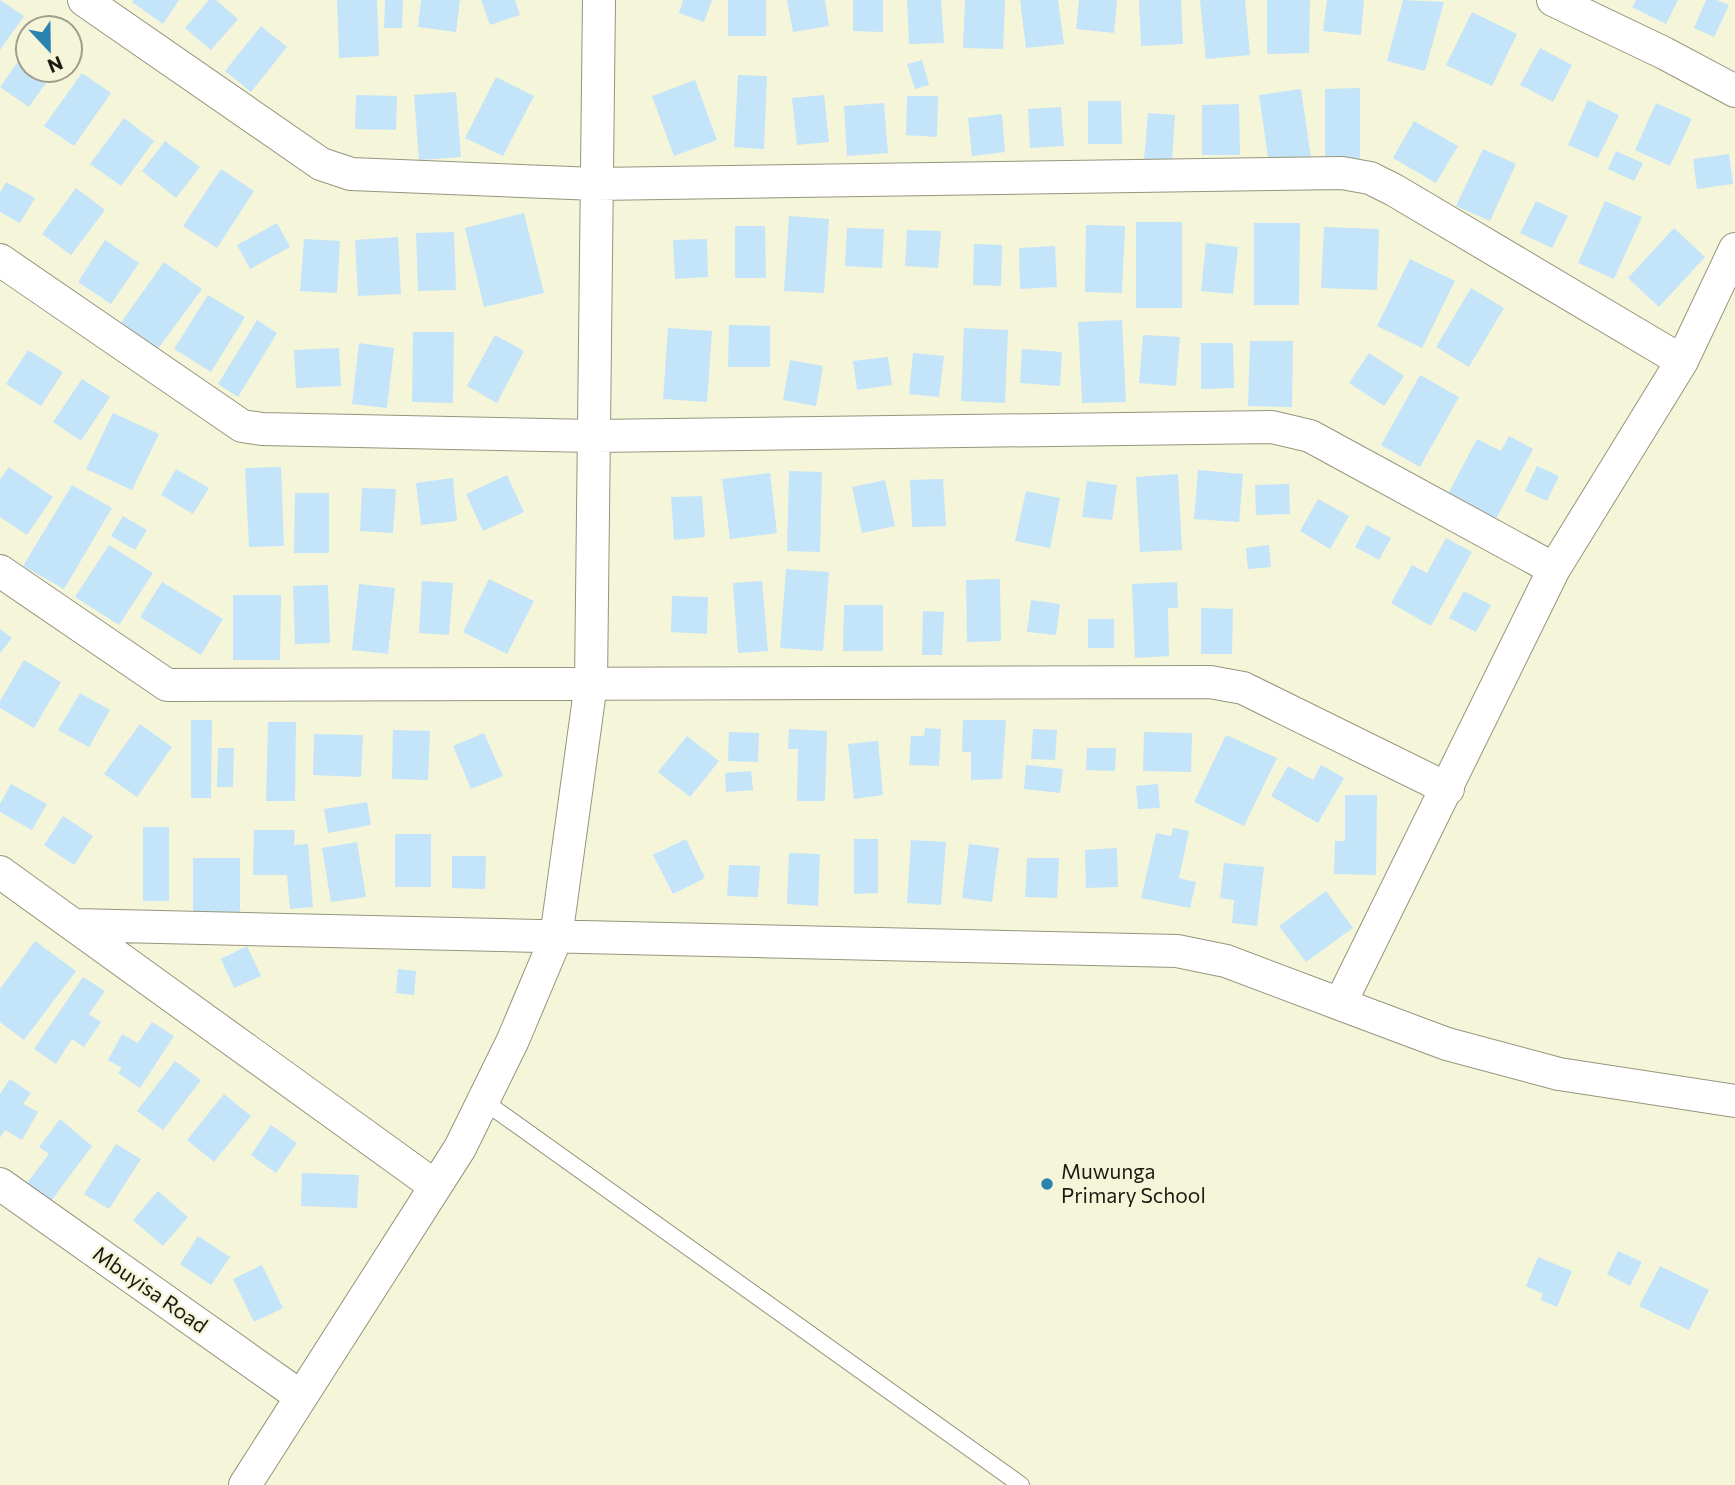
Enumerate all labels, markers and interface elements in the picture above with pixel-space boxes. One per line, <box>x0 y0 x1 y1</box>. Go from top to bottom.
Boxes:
north arrow <box>14 14 84 84</box>
text: N <box>45 52 66 79</box>
place label: Muwunga Primary School <box>1061 1158 1206 1207</box>
marker: Muwunga Primary School <box>1039 1176 1055 1192</box>
street label: Mbuyisa Road <box>89 1240 213 1337</box>

